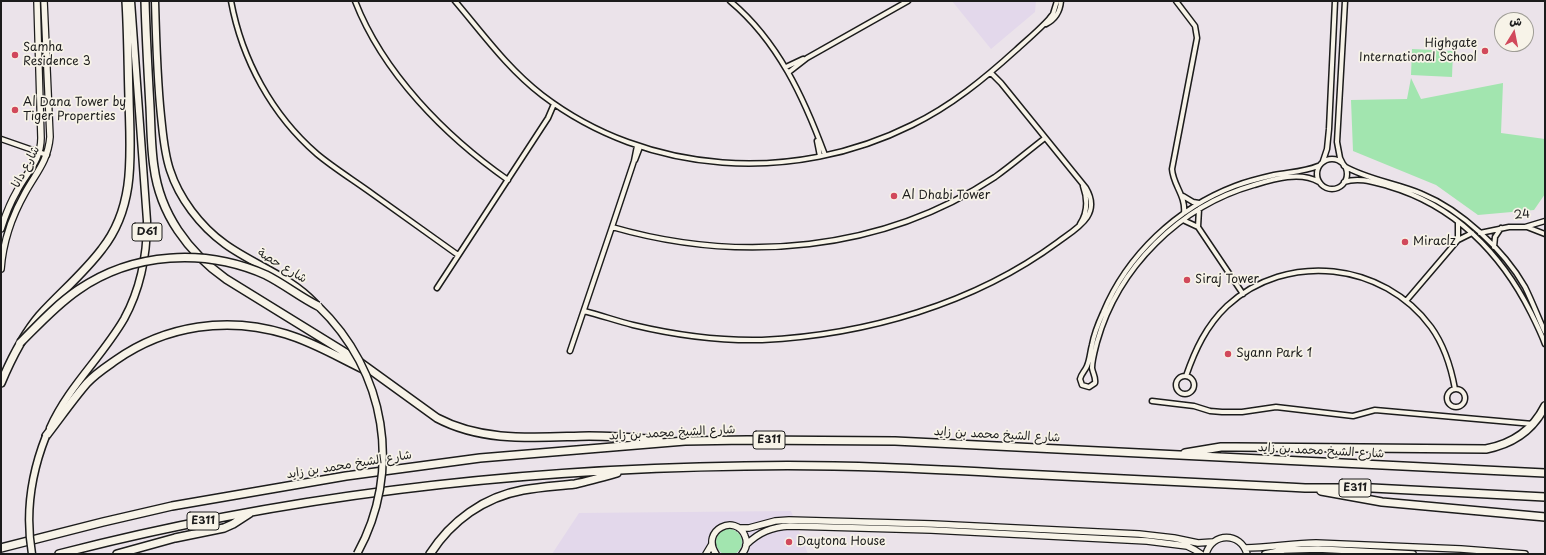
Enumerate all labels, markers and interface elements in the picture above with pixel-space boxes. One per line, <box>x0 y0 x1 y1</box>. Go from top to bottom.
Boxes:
text: ش <box>1509 11 1523 30</box>
north arrow <box>1494 12 1534 52</box>
place label: Highgate International School <box>1359 37 1477 65</box>
place label: Samha Residence 3 <box>23 41 91 69</box>
marker: Highgate International School <box>1480 46 1490 56</box>
marker: Samha Residence 3 <box>10 50 20 60</box>
place label: Al Dana Tower by Tiger Properties <box>23 96 126 124</box>
marker: Al Dana Tower by Tiger Properties <box>10 105 20 115</box>
street label: شارع دانا <box>9 144 43 190</box>
place label: Al Dhabi Tower <box>902 189 990 203</box>
marker: Al Dhabi Tower <box>889 191 899 201</box>
street label: 24 <box>1513 207 1531 223</box>
road number: D61 <box>132 223 162 241</box>
place label: Miraclz <box>1413 235 1456 249</box>
marker: Miraclz <box>1400 237 1410 247</box>
street label: شارع حصة <box>255 246 309 286</box>
place label: Siraj Tower <box>1195 273 1259 287</box>
marker: Siraj Tower <box>1182 275 1192 285</box>
place label: Syann Park 1 <box>1236 347 1312 361</box>
marker: Syann Park 1 <box>1223 349 1233 359</box>
street label: شارع الشيخ محمد بن زايد <box>608 422 736 444</box>
street label: شارع الشيخ محمد بن زايد <box>933 424 1061 446</box>
road number: E311 <box>753 431 785 449</box>
street label: شارع الشيخ محمد بن زايد <box>1257 440 1385 462</box>
street label: شارع الشيخ محمد بن زايد <box>285 448 413 482</box>
road number: E311 <box>1339 479 1371 497</box>
road number: E311 <box>187 512 219 530</box>
place label: Daytona House <box>797 535 886 549</box>
marker: Daytona House <box>784 537 794 547</box>

